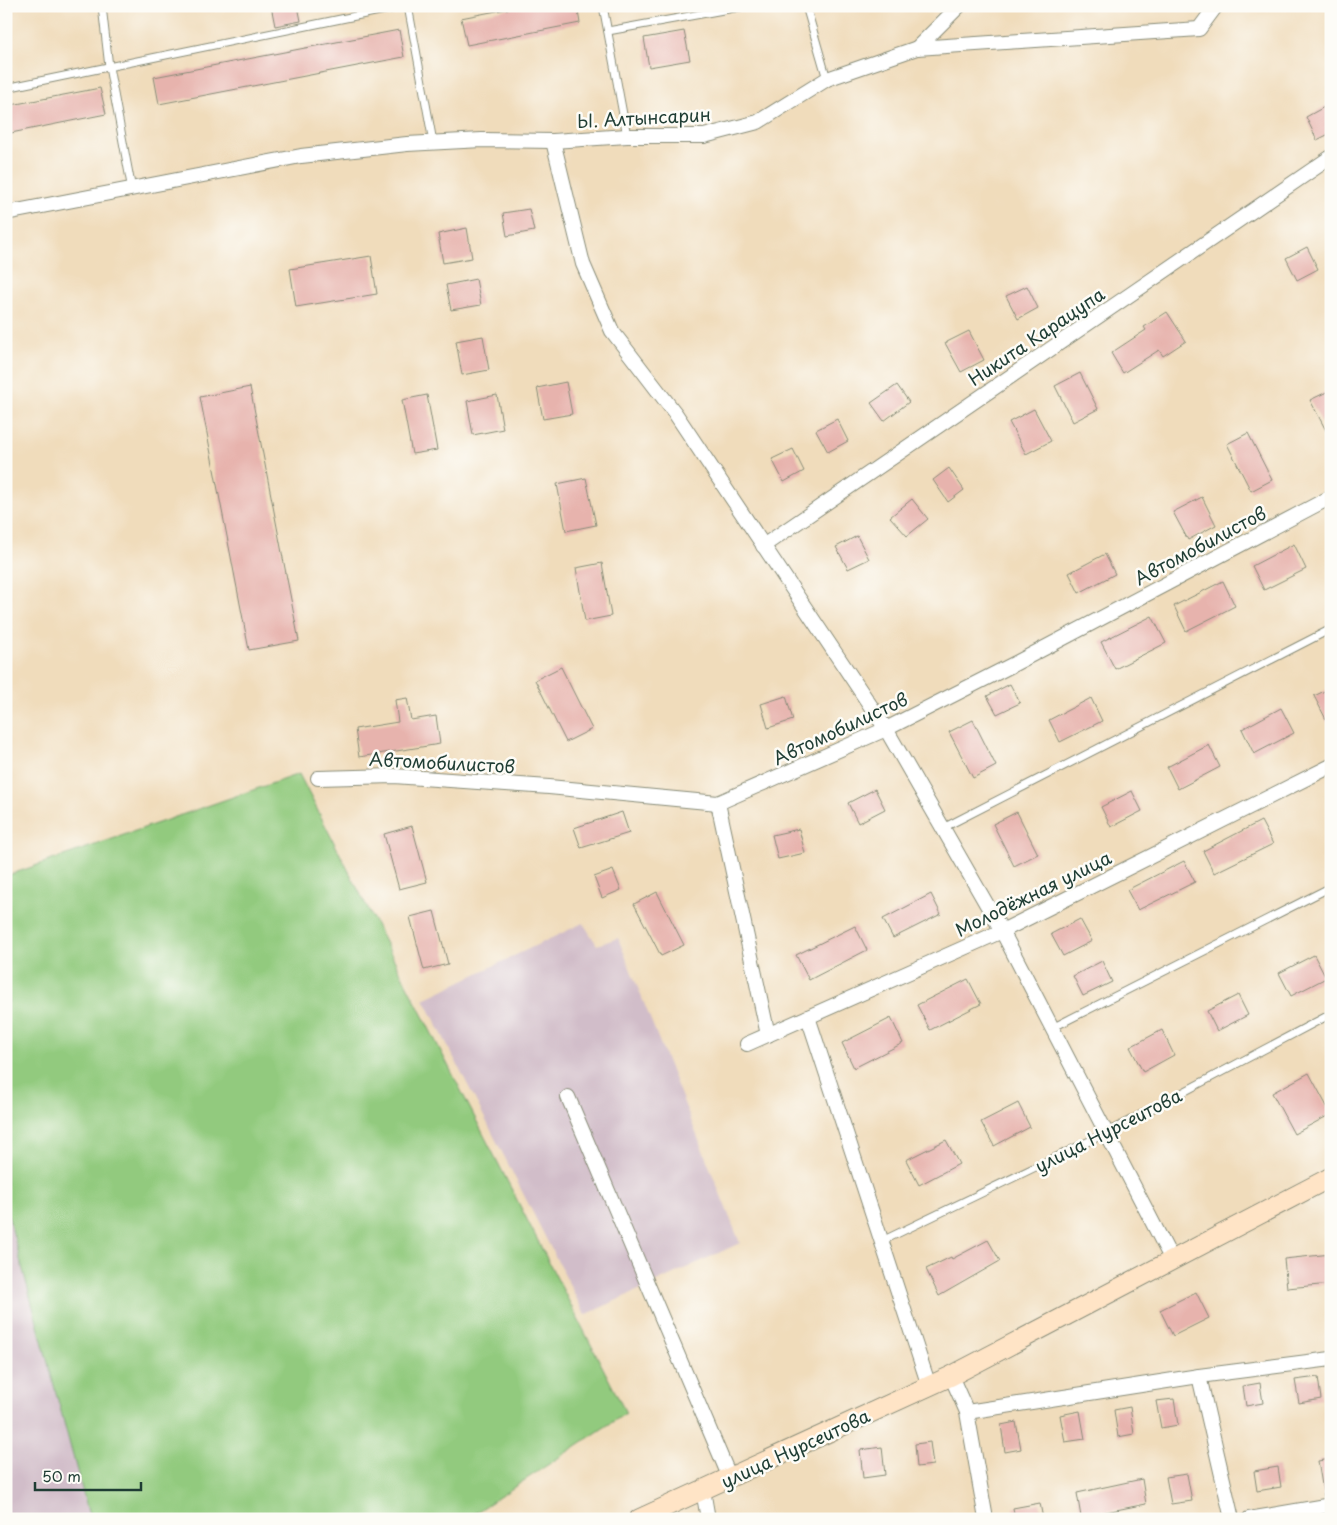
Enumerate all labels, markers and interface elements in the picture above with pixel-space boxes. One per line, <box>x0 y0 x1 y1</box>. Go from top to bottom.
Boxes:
street label: Ы. Алтынсарин <box>577 100 711 134</box>
street label: Никита Карацупа <box>962 280 1110 392</box>
street label: Автомобилистов <box>1129 499 1271 591</box>
street label: Автомобилистов <box>768 685 912 771</box>
street label: Автомобилистов <box>368 745 516 779</box>
street label: Молодёжная улица <box>950 843 1116 943</box>
street label: улица Нурсеитова <box>1030 1081 1187 1179</box>
street label: улица Нурсеитова <box>716 1401 875 1494</box>
scale bar <box>35 1460 141 1492</box>
text: 50 m <box>42 1464 81 1487</box>

